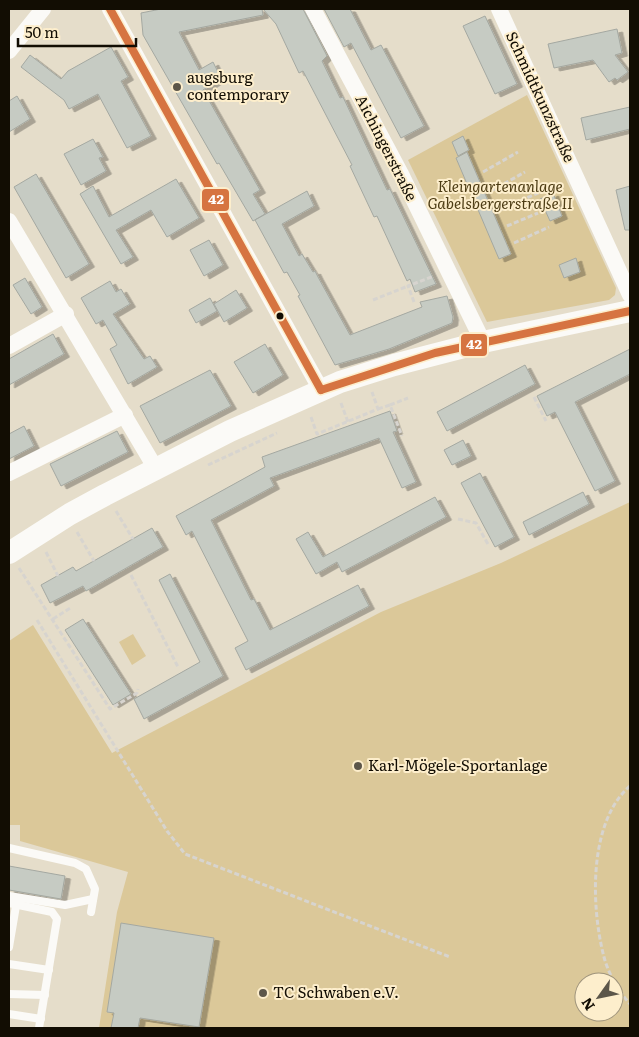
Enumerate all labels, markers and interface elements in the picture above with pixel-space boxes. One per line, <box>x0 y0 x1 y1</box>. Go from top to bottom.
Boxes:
scale bar <box>18 15 135 47</box>
text: 50 m <box>25 20 59 43</box>
street label: Schmidtkunzstraße <box>501 27 582 166</box>
place label: augsburg contemporary <box>187 65 290 105</box>
marker: augsburg contemporary <box>171 81 183 93</box>
street label: Aichingerstraße <box>351 90 424 205</box>
park label: Kleingartenanlage Gabelsbergerstraße II <box>428 174 573 214</box>
line badge: 42 <box>201 188 230 212</box>
text: 42 <box>208 188 224 208</box>
unlabelled marker <box>275 311 285 321</box>
line badge: 42 <box>460 333 488 357</box>
text: 42 <box>466 333 482 353</box>
place label: Karl-Mögele-Sportanlage <box>368 753 548 776</box>
marker: Karl-Mögele-Sportanlage <box>352 760 364 772</box>
north arrow <box>574 972 624 1022</box>
place label: TC Schwaben e.V. <box>273 980 399 1003</box>
marker: TC Schwaben e.V. <box>257 987 269 999</box>
text: N <box>576 994 599 1015</box>

